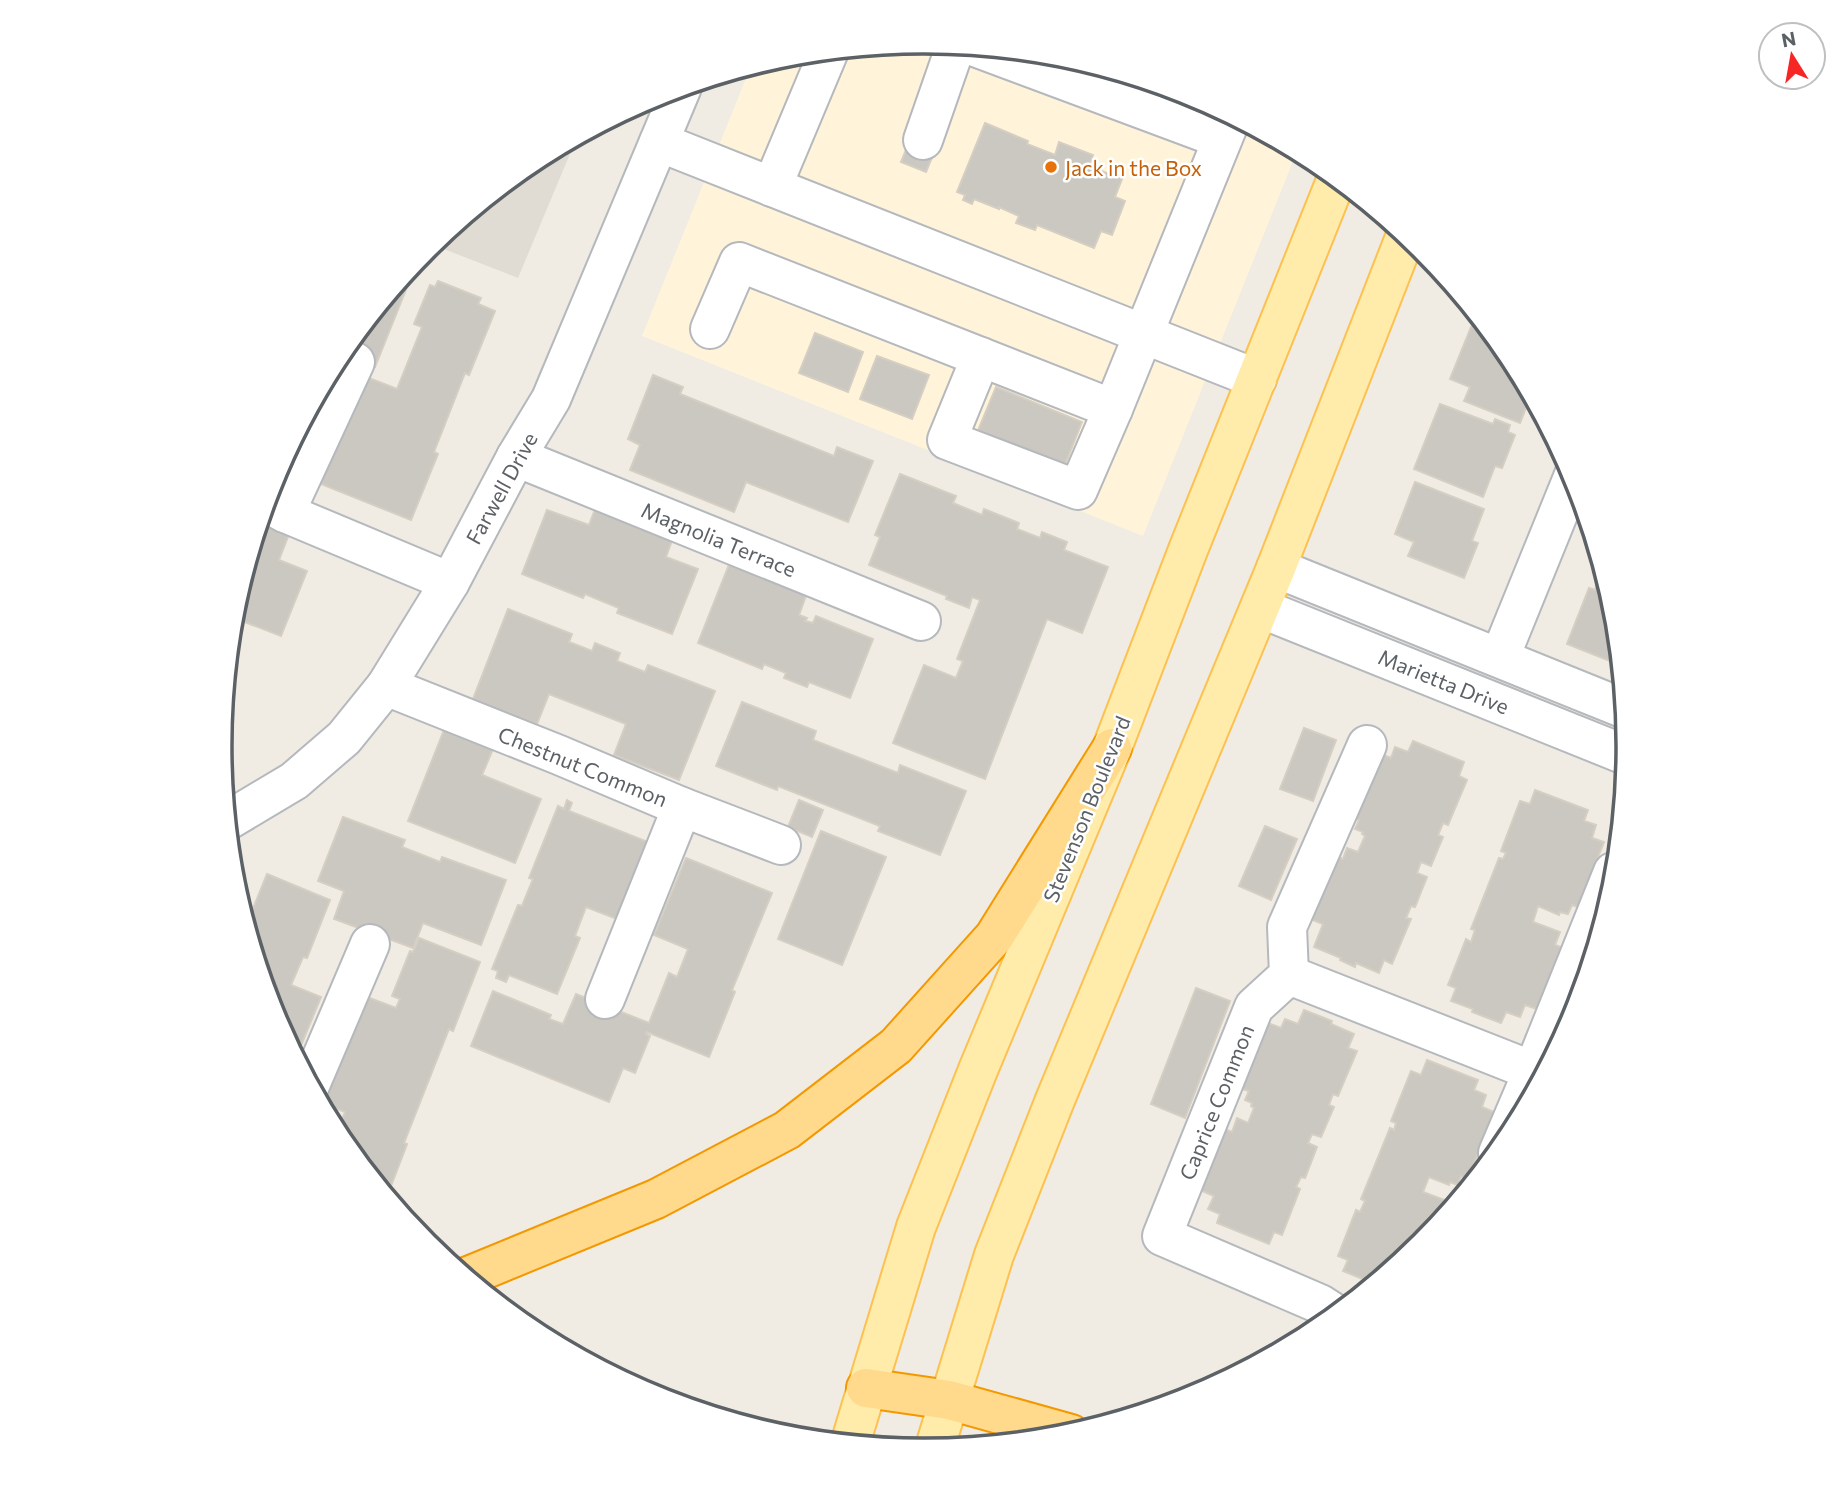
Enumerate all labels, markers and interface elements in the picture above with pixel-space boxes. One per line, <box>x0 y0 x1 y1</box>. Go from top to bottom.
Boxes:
north arrow <box>1757 21 1827 91</box>
text: N <box>1779 26 1798 51</box>
place label: Jack in the Box <box>1065 155 1202 180</box>
marker: Jack in the Box <box>1043 159 1059 175</box>
street label: Farwell Drive <box>460 428 542 548</box>
street label: Magnolia Terrace <box>638 497 800 581</box>
street label: Marietta Drive <box>1375 643 1513 719</box>
street label: Stevenson Boulevard <box>1037 712 1135 906</box>
street label: Chestnut Common <box>495 721 671 811</box>
street label: Caprice Common <box>1173 1021 1259 1183</box>

